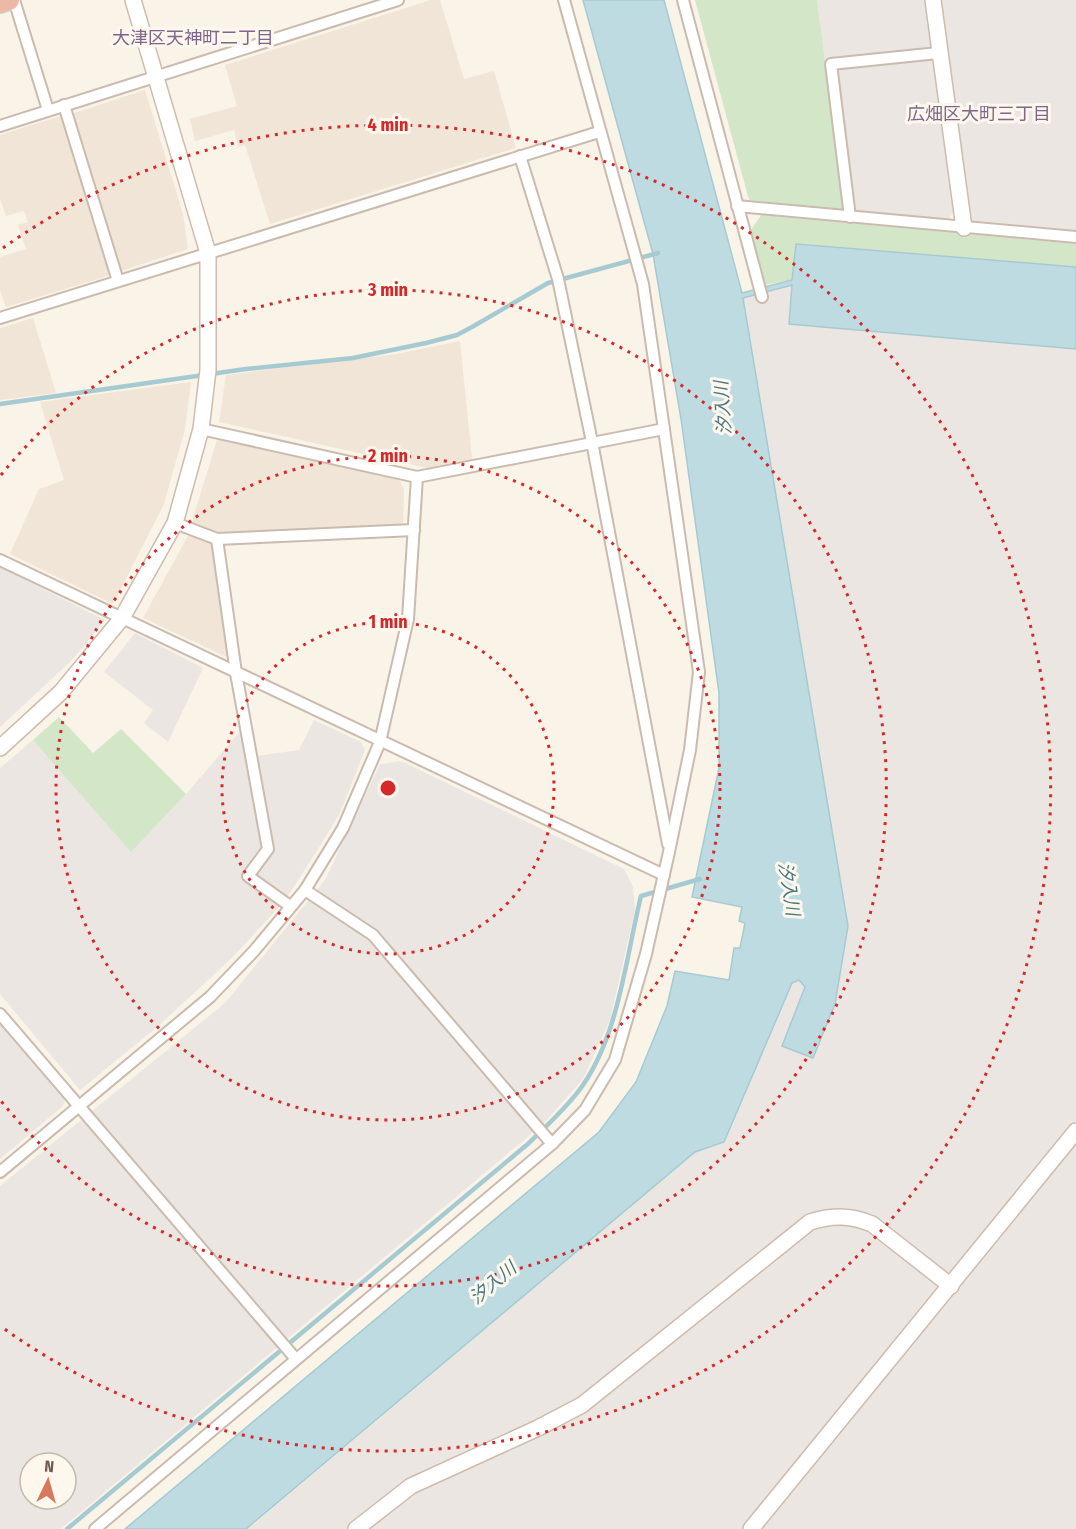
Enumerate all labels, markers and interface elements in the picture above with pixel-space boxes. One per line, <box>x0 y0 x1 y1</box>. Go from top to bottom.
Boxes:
district label: 大津区天神町二丁目 <box>112 27 274 49</box>
district label: 広畑区大町三丁目 <box>907 103 1051 125</box>
text: 4 min <box>368 114 408 136</box>
text: 3 min <box>367 279 408 301</box>
water label: 汐入川 <box>710 378 736 436</box>
text: 2 min <box>367 445 408 467</box>
text: 1 min <box>368 611 408 633</box>
centre of rings <box>378 778 398 798</box>
water label: 汐入川 <box>774 861 804 919</box>
water label: 汐入川 <box>465 1256 522 1309</box>
north arrow <box>18 1451 78 1511</box>
text: N <box>44 1457 55 1476</box>

